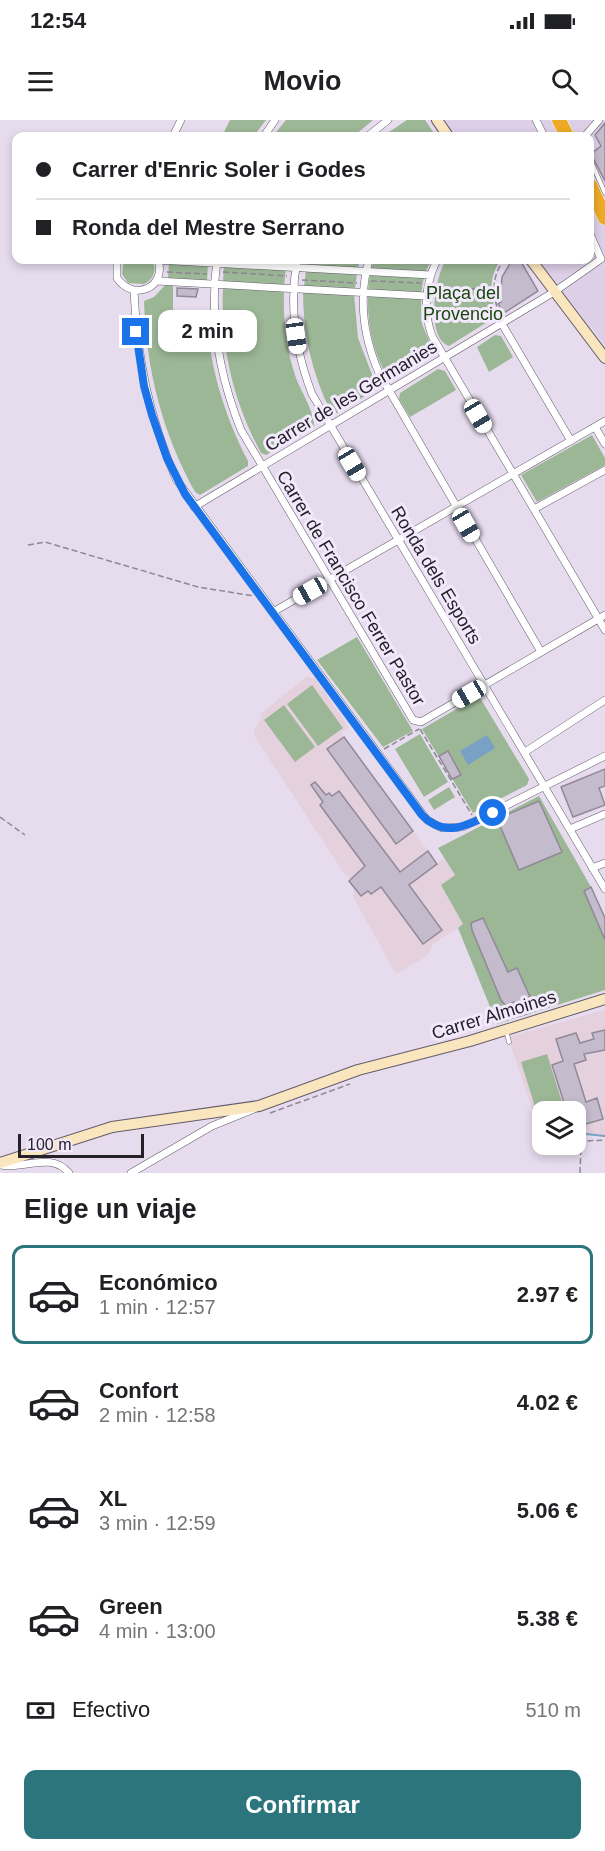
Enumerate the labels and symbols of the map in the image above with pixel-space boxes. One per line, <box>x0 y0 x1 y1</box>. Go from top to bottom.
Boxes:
park label: Plaça del Provencio <box>423 283 503 324</box>
callout: 2 min <box>157 311 256 353</box>
car <box>285 317 307 355</box>
route end <box>122 318 149 345</box>
street label: Carrer de les Germanies <box>261 337 441 455</box>
car <box>461 396 495 436</box>
car <box>335 444 369 484</box>
street label: Carrer de Francisco Ferrer Pastor <box>273 467 429 709</box>
street label: Ronda dels Esports <box>387 503 485 647</box>
car <box>449 505 483 545</box>
car <box>290 574 330 608</box>
car <box>449 677 489 711</box>
route start <box>479 799 506 826</box>
street label: Carrer Almoines <box>429 987 559 1043</box>
scale bar <box>18 1131 144 1158</box>

